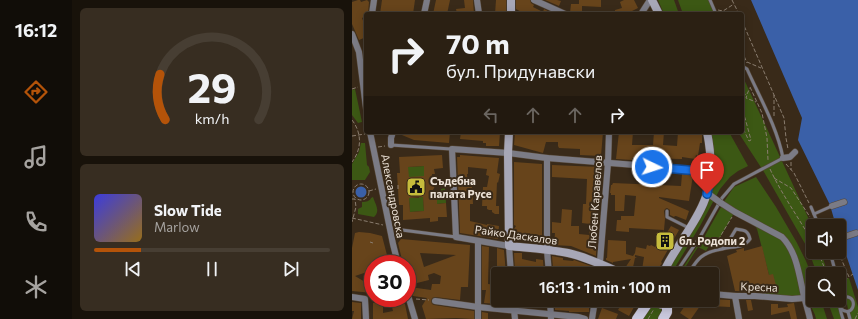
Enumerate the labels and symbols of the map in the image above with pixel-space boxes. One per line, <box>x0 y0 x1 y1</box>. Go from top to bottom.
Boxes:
position arrow <box>631 146 673 188</box>
street label: Александровска <box>379 153 408 239</box>
pin <box>690 153 724 194</box>
street label: Любен Каравелов <box>585 155 604 249</box>
place label: Съдебна палата Русе <box>430 174 492 200</box>
public building icon: Съдебна палата Русе <box>405 176 427 198</box>
street label: Райко Даскалов <box>474 222 558 247</box>
building icon: бл. Родопи 2 <box>654 230 676 252</box>
place label: бл. Родопи 2 <box>679 234 745 247</box>
speed limit sign: 30 <box>364 255 416 307</box>
street label: Кресна <box>740 279 778 294</box>

